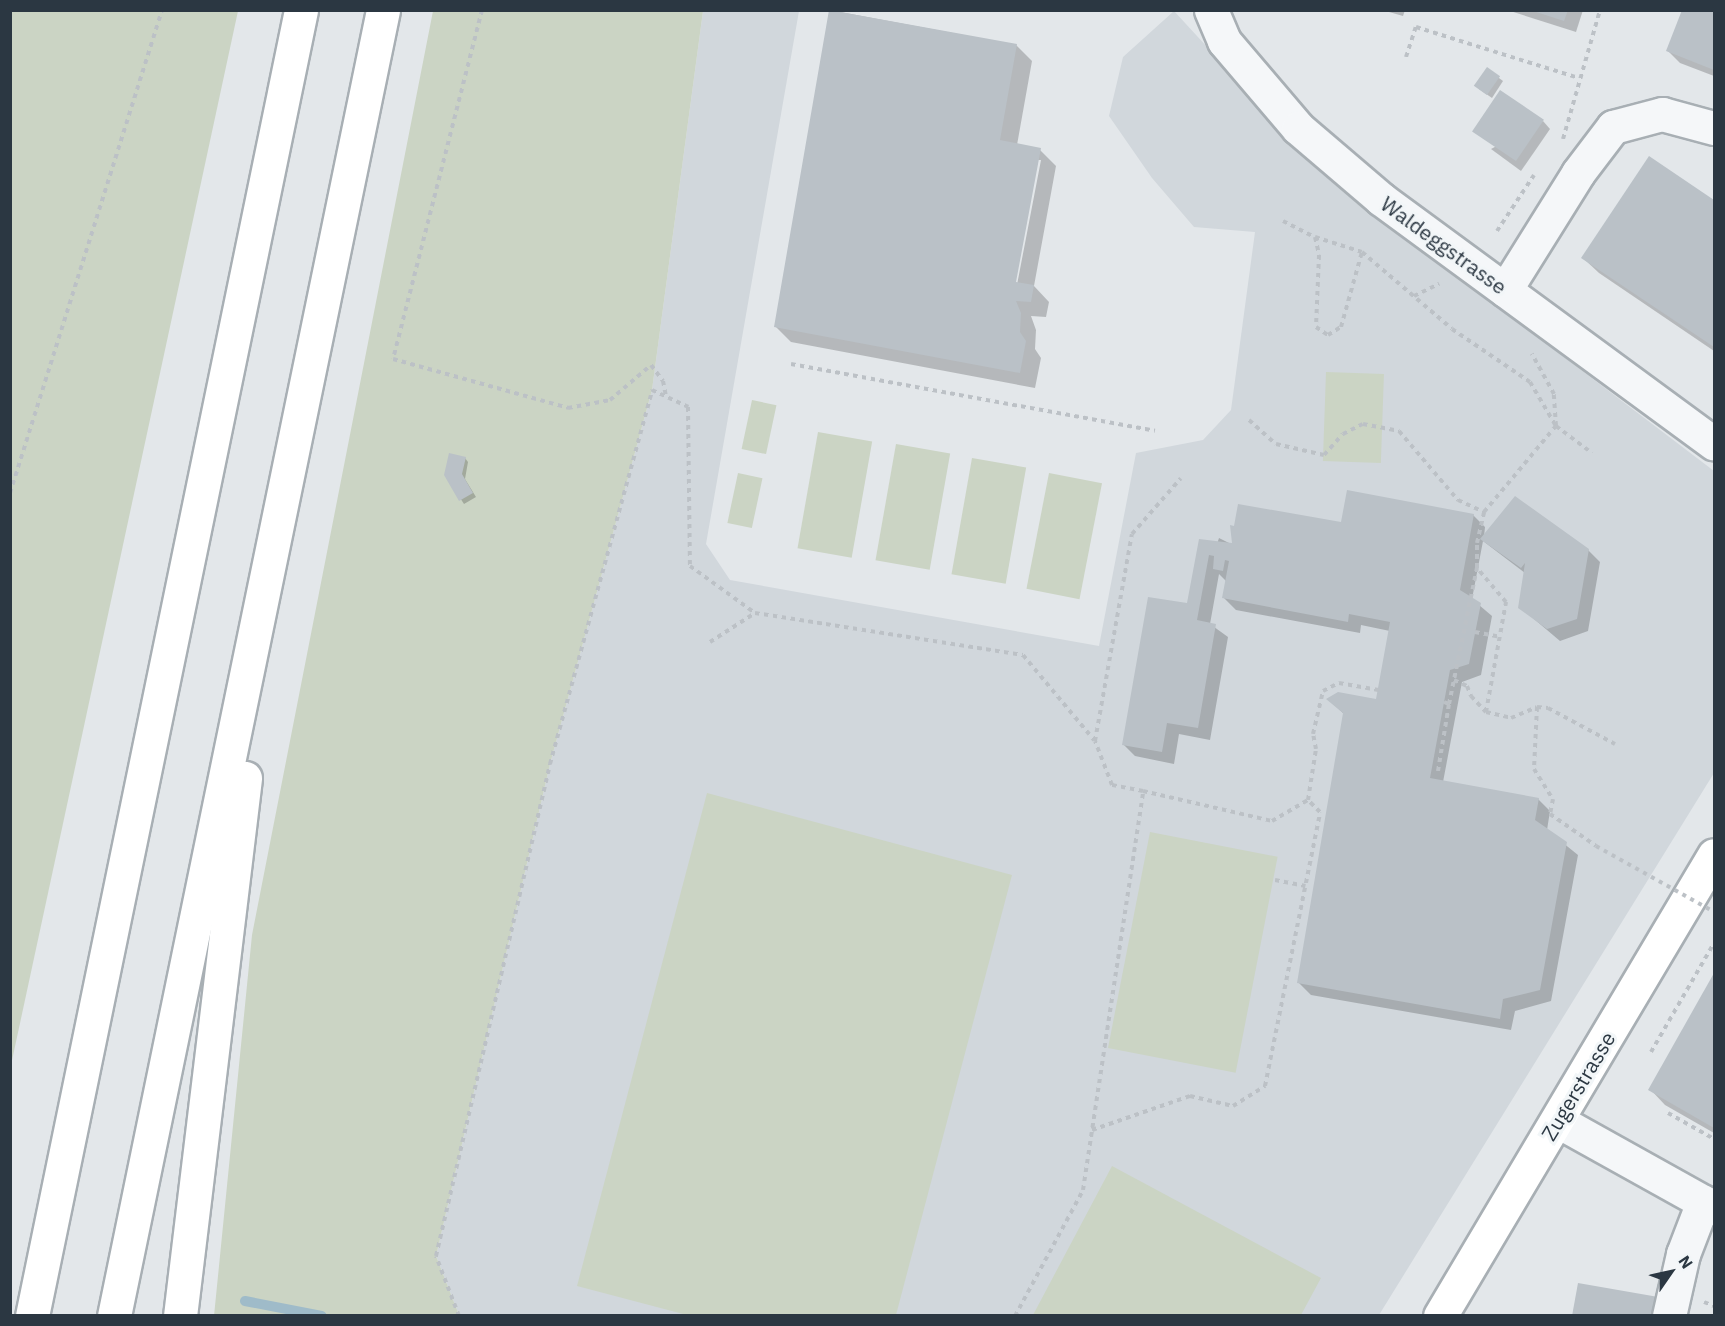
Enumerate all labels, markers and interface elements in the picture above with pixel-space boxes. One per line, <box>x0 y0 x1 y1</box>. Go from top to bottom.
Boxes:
street label: Waldeggstrasse <box>1376 191 1512 299</box>
street label: Zugerstrasse <box>1536 1027 1620 1145</box>
north arrow <box>1641 1242 1701 1302</box>
text: N <box>1674 1252 1697 1272</box>

